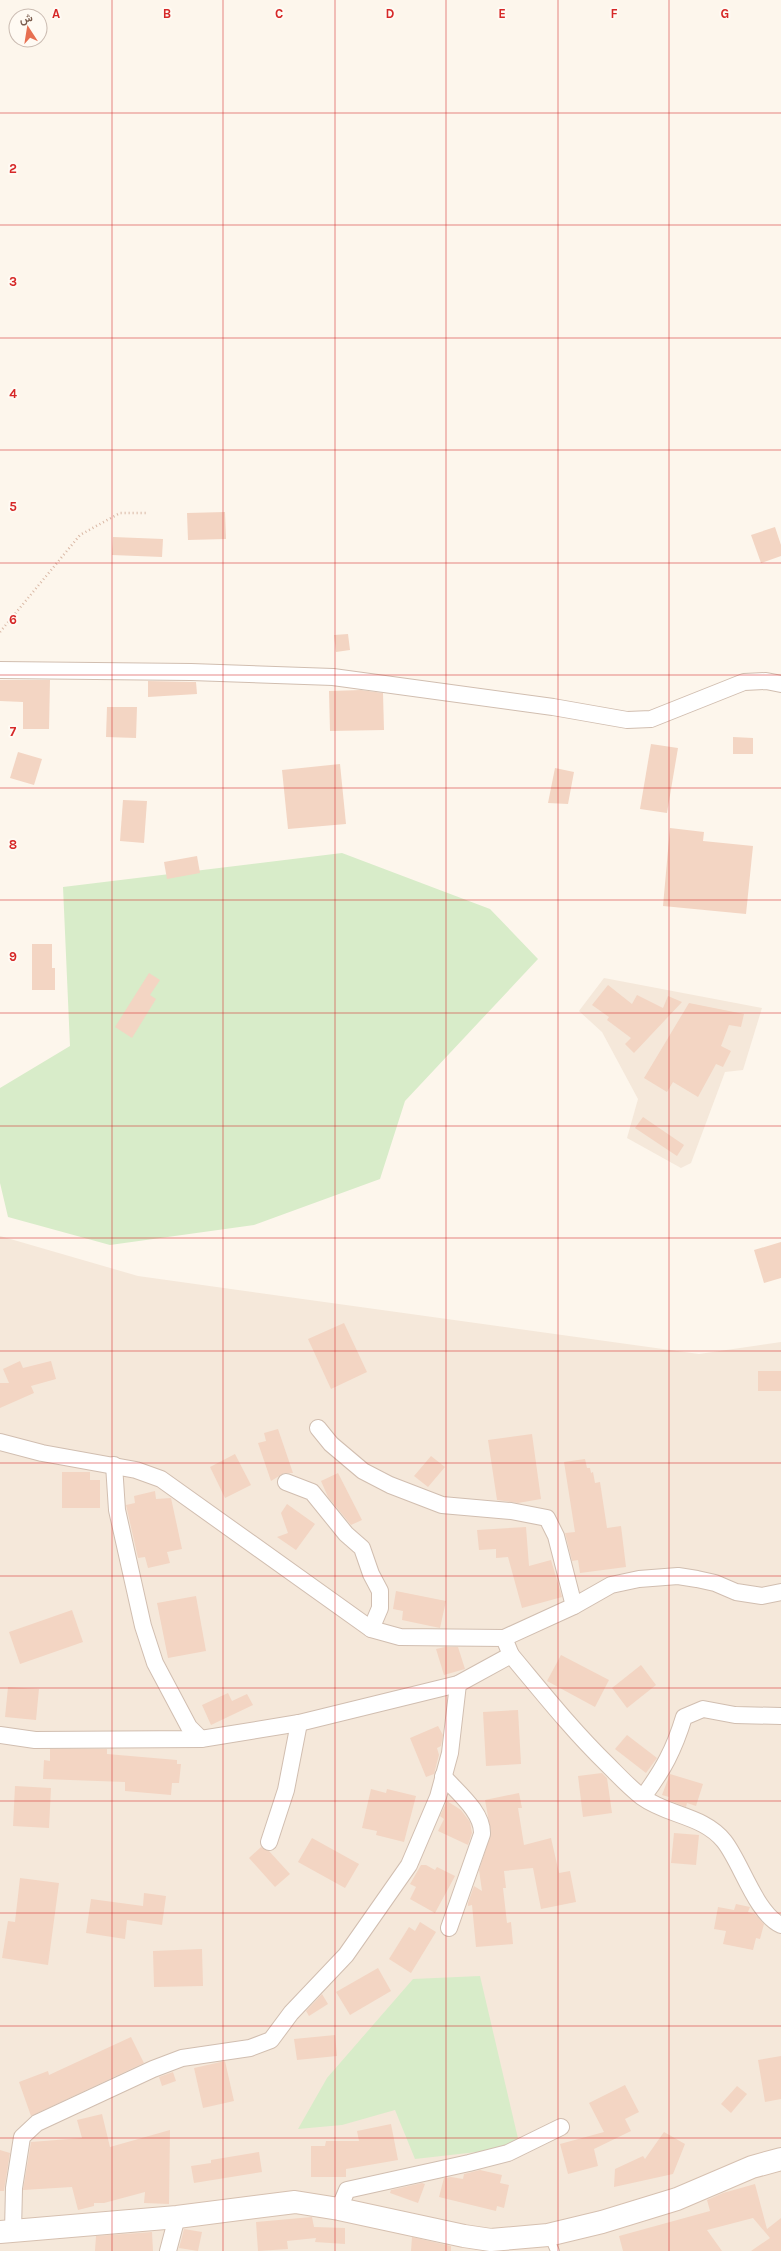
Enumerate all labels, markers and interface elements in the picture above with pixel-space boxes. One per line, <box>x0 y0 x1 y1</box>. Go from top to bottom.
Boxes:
text: A <box>52 6 60 21</box>
text: B <box>163 6 171 21</box>
text: C <box>275 6 283 21</box>
text: D <box>386 6 395 21</box>
text: E <box>498 6 506 21</box>
text: F <box>610 6 618 21</box>
text: G <box>721 6 729 21</box>
north arrow <box>8 8 48 48</box>
text: ش <box>18 11 34 26</box>
text: 2 <box>9 161 17 176</box>
text: 3 <box>9 274 17 289</box>
text: 4 <box>9 386 17 401</box>
text: 5 <box>9 499 17 514</box>
text: 6 <box>9 612 17 627</box>
text: 7 <box>10 724 17 739</box>
text: 8 <box>9 837 17 852</box>
text: 9 <box>9 949 17 964</box>

